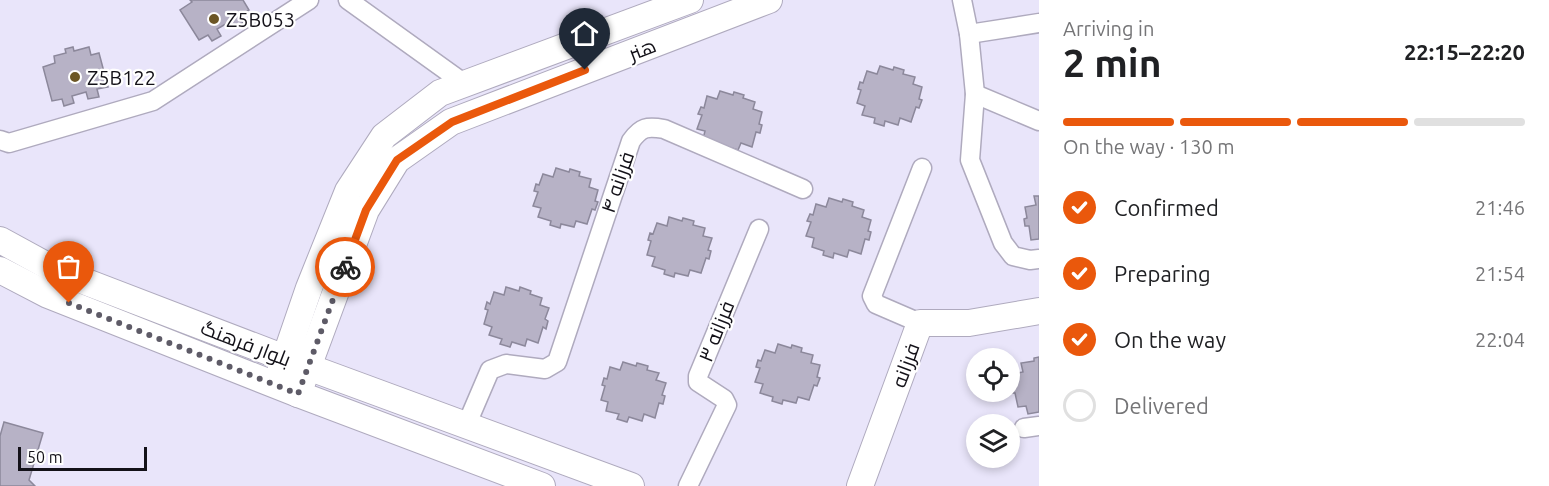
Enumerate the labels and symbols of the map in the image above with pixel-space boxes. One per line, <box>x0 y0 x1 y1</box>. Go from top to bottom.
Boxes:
place label: Z5B053 <box>226 8 295 31</box>
pin <box>559 8 610 70</box>
marker: Z5B053 <box>207 12 221 26</box>
street label: هنر <box>624 33 659 66</box>
place label: Z5B122 <box>87 66 156 89</box>
marker: Z5B122 <box>68 70 82 84</box>
street label: فرزانه ۴ <box>596 148 639 216</box>
courier <box>315 237 375 297</box>
pin <box>43 241 94 303</box>
street label: فرزانه ۳ <box>693 297 740 365</box>
street label: بلوار فرهنگ <box>197 315 294 372</box>
street label: فرزانه <box>886 340 925 391</box>
scale bar <box>18 444 147 472</box>

